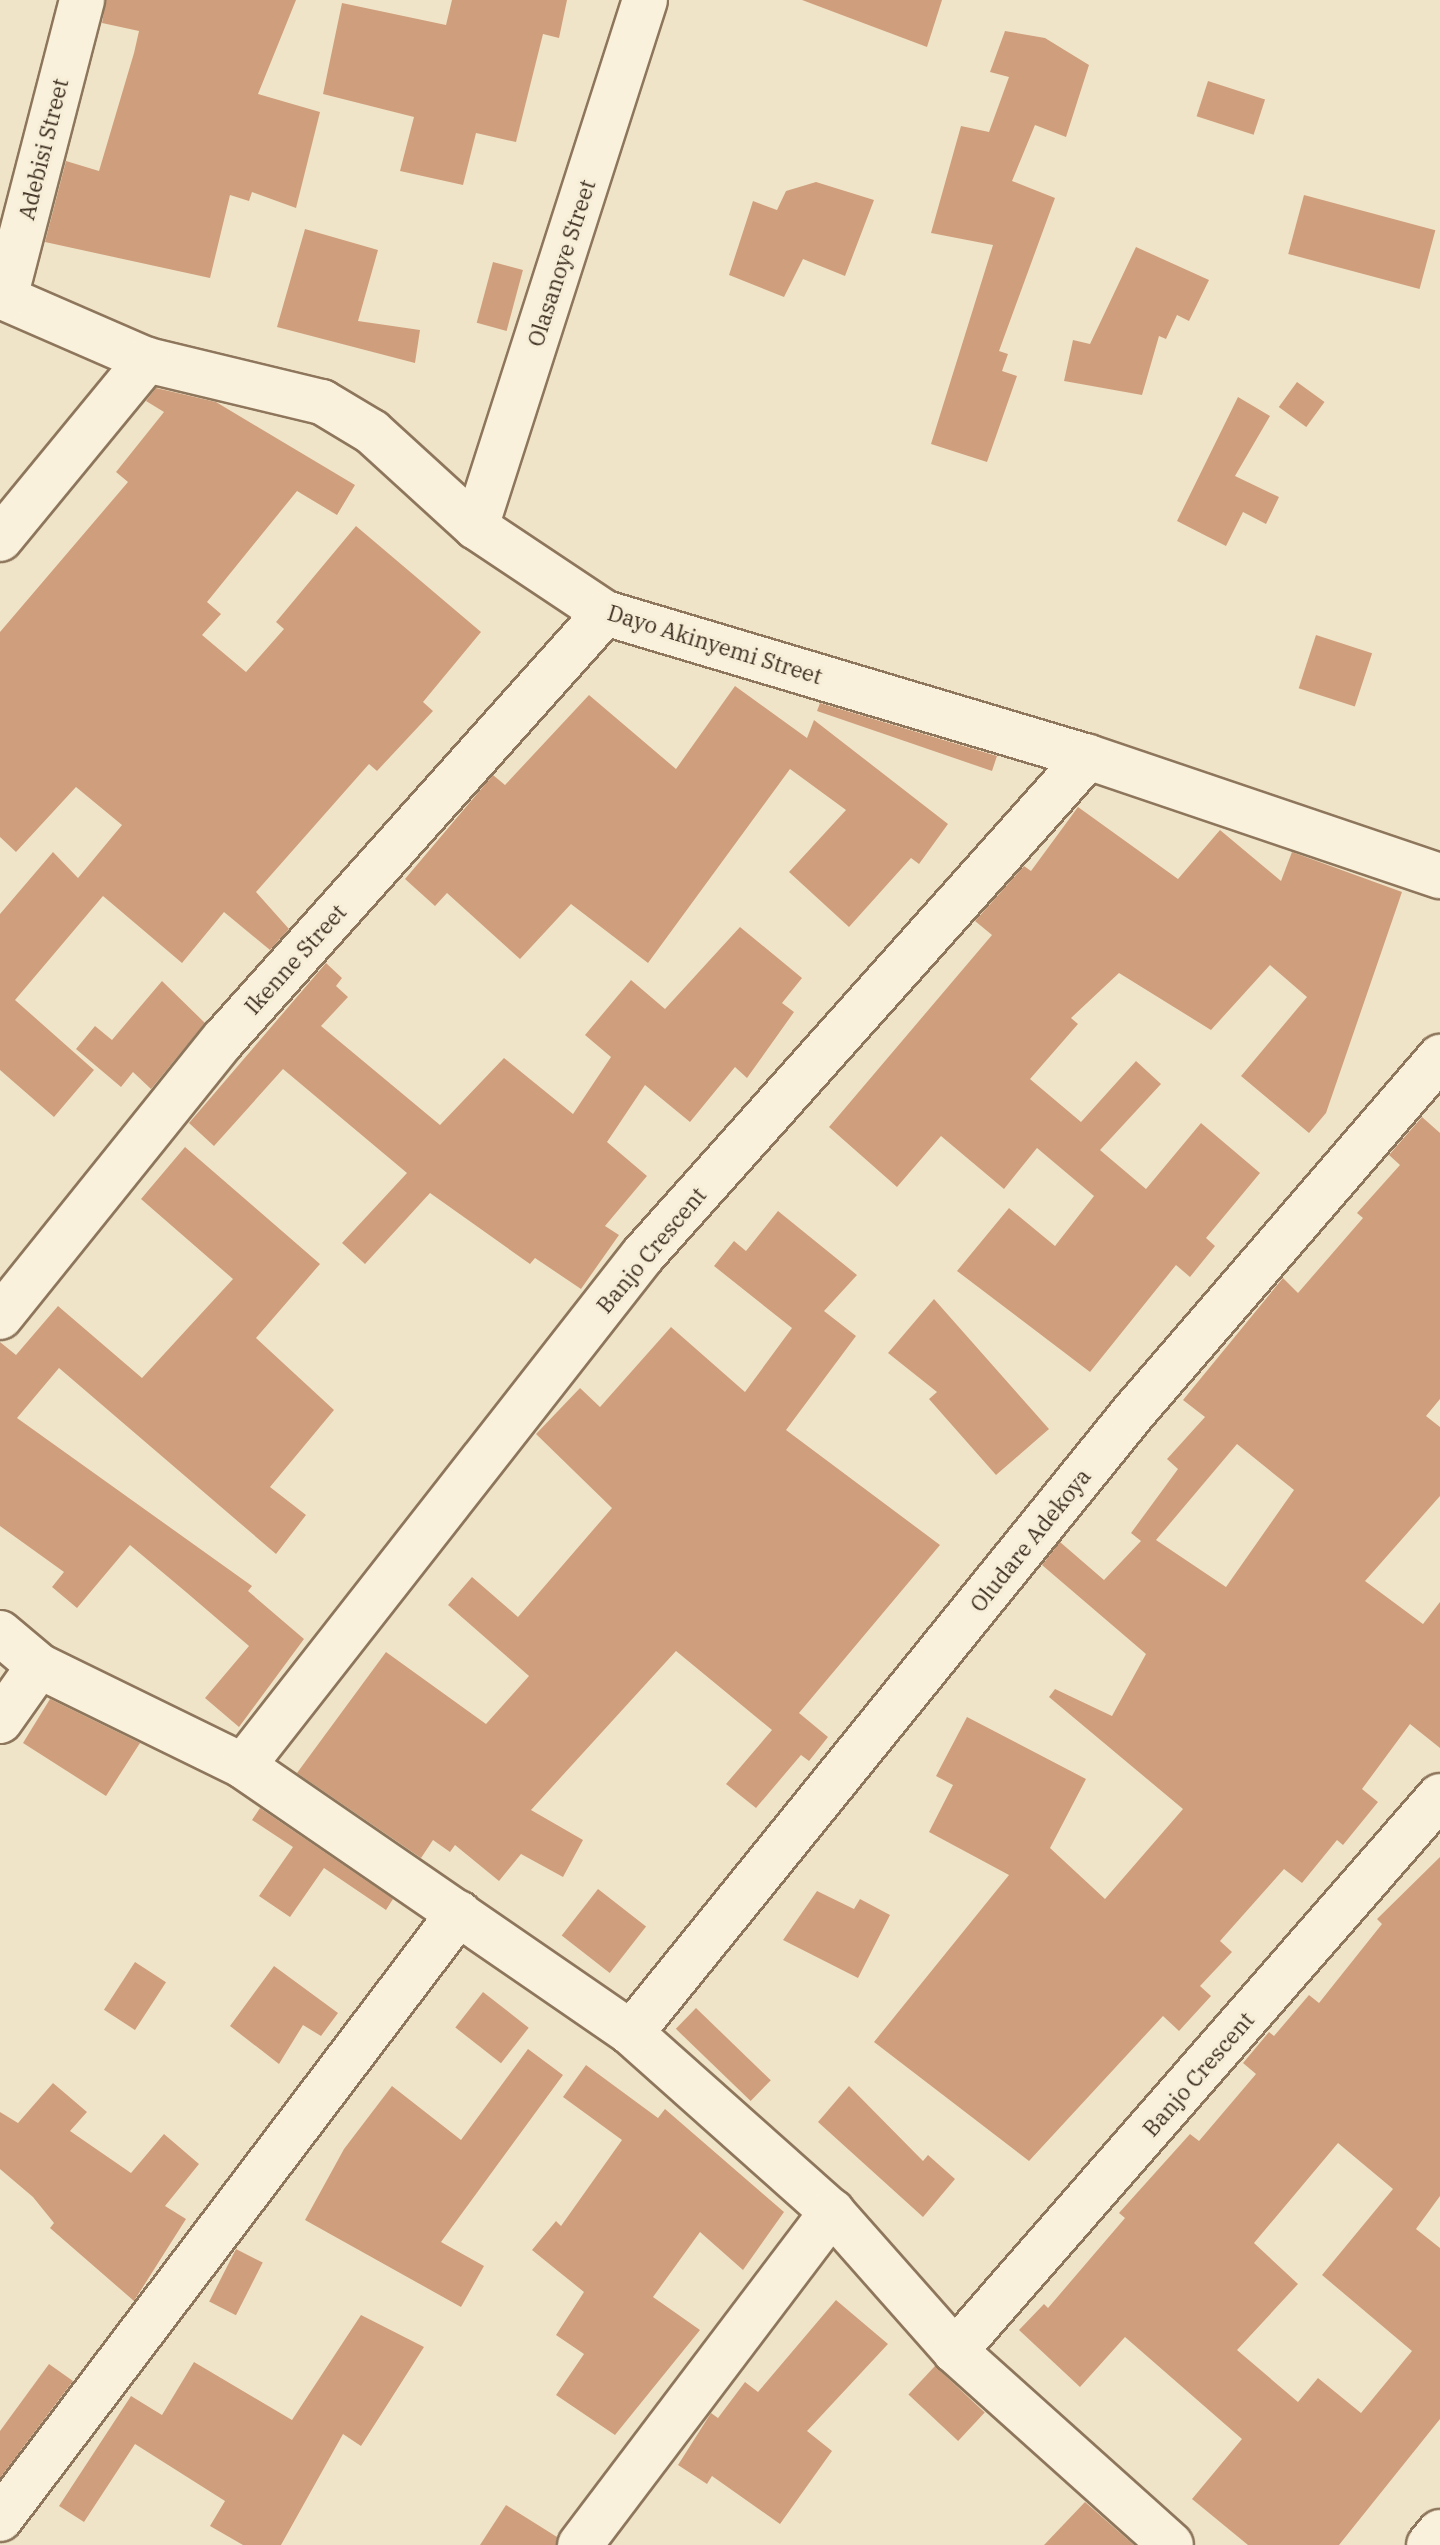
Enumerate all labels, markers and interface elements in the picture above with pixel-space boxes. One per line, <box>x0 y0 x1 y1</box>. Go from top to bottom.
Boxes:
street label: Adebisi Street <box>13 76 73 222</box>
street label: Olasanoye Street <box>522 176 600 350</box>
street label: Dayo Akinyemi Street <box>605 599 825 689</box>
street label: Ikenne Street <box>239 899 351 1019</box>
street label: Banjo Crescent <box>591 1182 711 1318</box>
street label: Oludare Adekoya <box>964 1463 1096 1617</box>
street label: Banjo Crescent <box>1137 2006 1259 2142</box>

